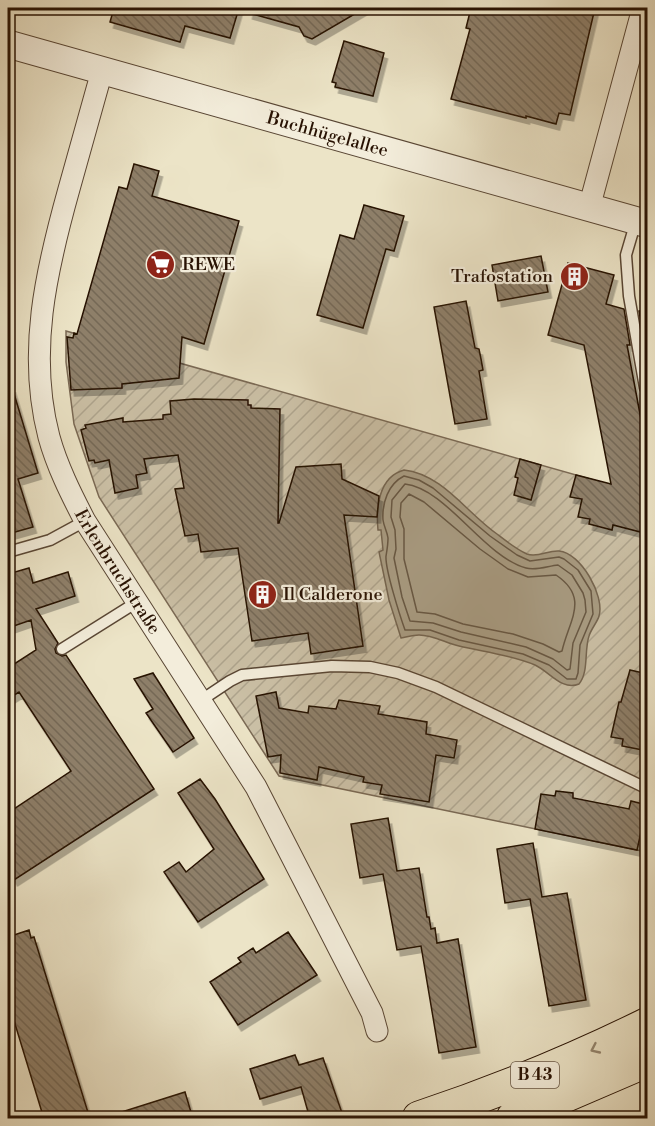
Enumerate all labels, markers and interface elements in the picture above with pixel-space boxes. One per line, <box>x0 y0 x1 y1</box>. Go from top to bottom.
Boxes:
street label: Buchhügelallee <box>263 106 391 162</box>
supermarket icon: REWE <box>145 248 177 280</box>
place label: REWE <box>182 253 235 276</box>
building icon: Trafostation <box>558 260 590 292</box>
place label: Trafostation <box>451 265 553 288</box>
street label: Erlenbruchstraße <box>69 505 166 638</box>
building icon: Il Calderone <box>246 578 278 610</box>
place label: Il Calderone <box>283 583 382 606</box>
one-way arrow <box>590 1042 601 1054</box>
road number: B 43 <box>511 1062 559 1088</box>

